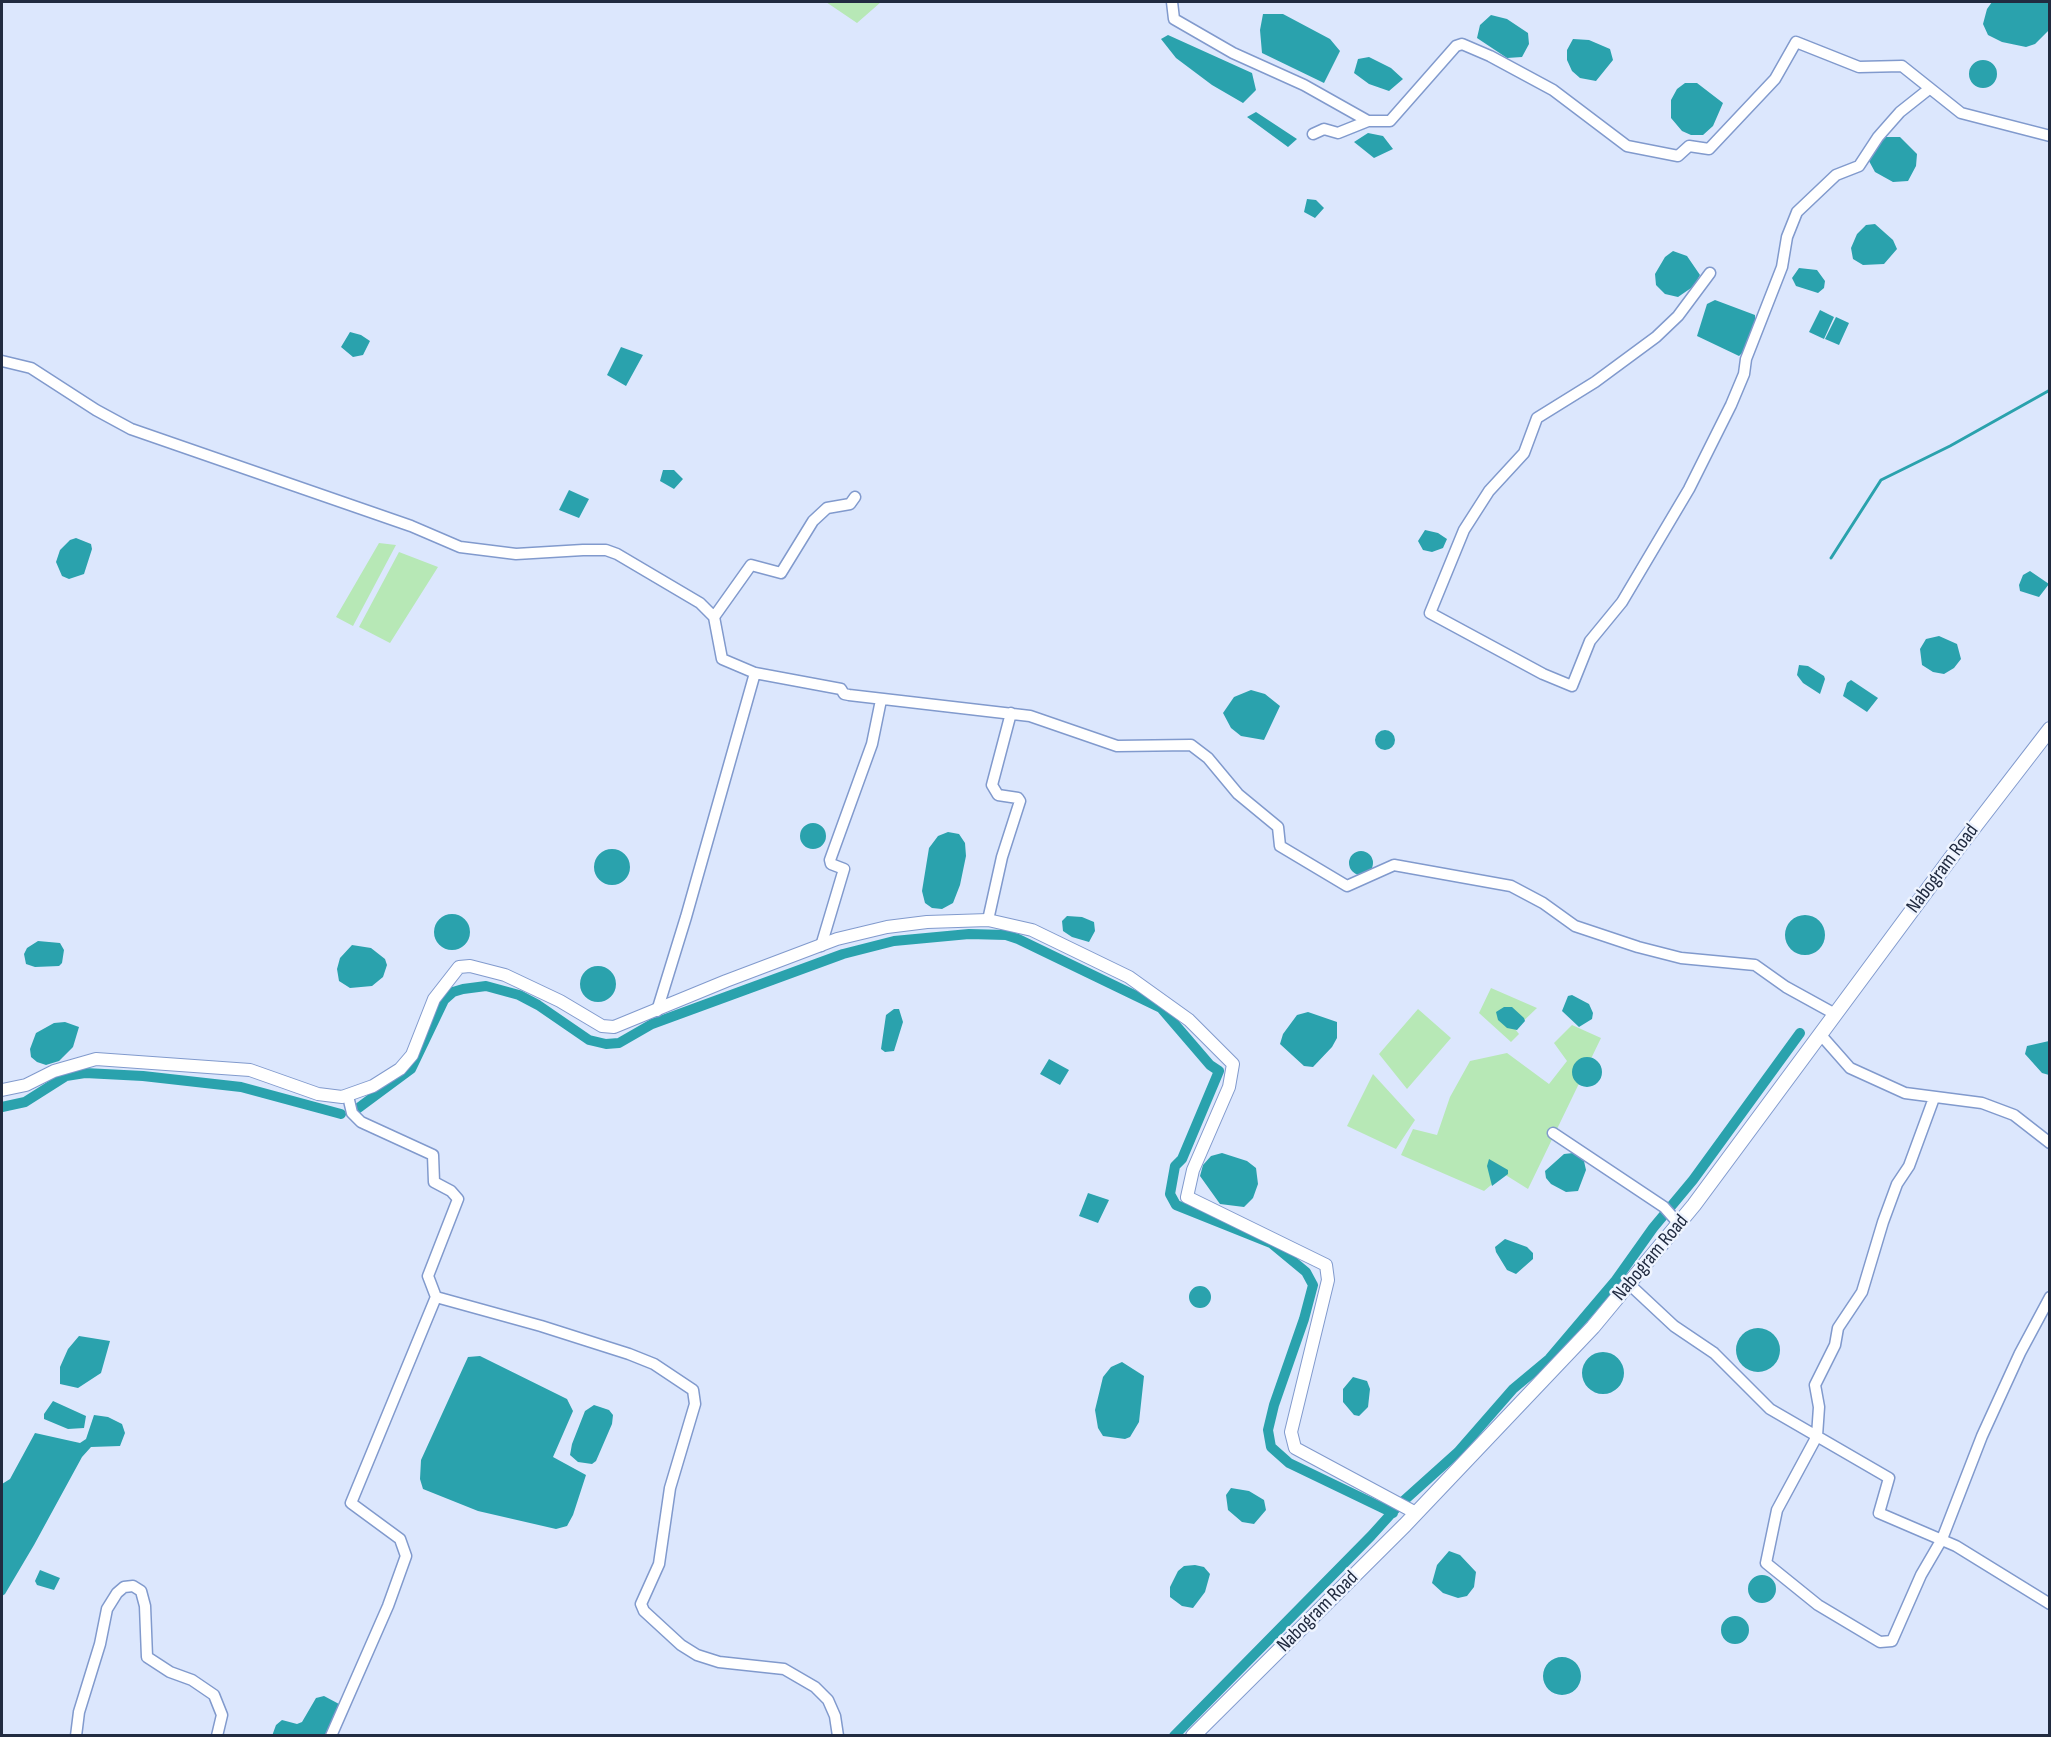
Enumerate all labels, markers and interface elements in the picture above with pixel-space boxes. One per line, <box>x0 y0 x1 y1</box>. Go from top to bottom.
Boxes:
street label: Nabogram Road <box>1902 820 1984 918</box>
street label: Nabogram Road <box>1608 1210 1694 1306</box>
street label: Nabogram Road <box>1272 1566 1364 1658</box>

